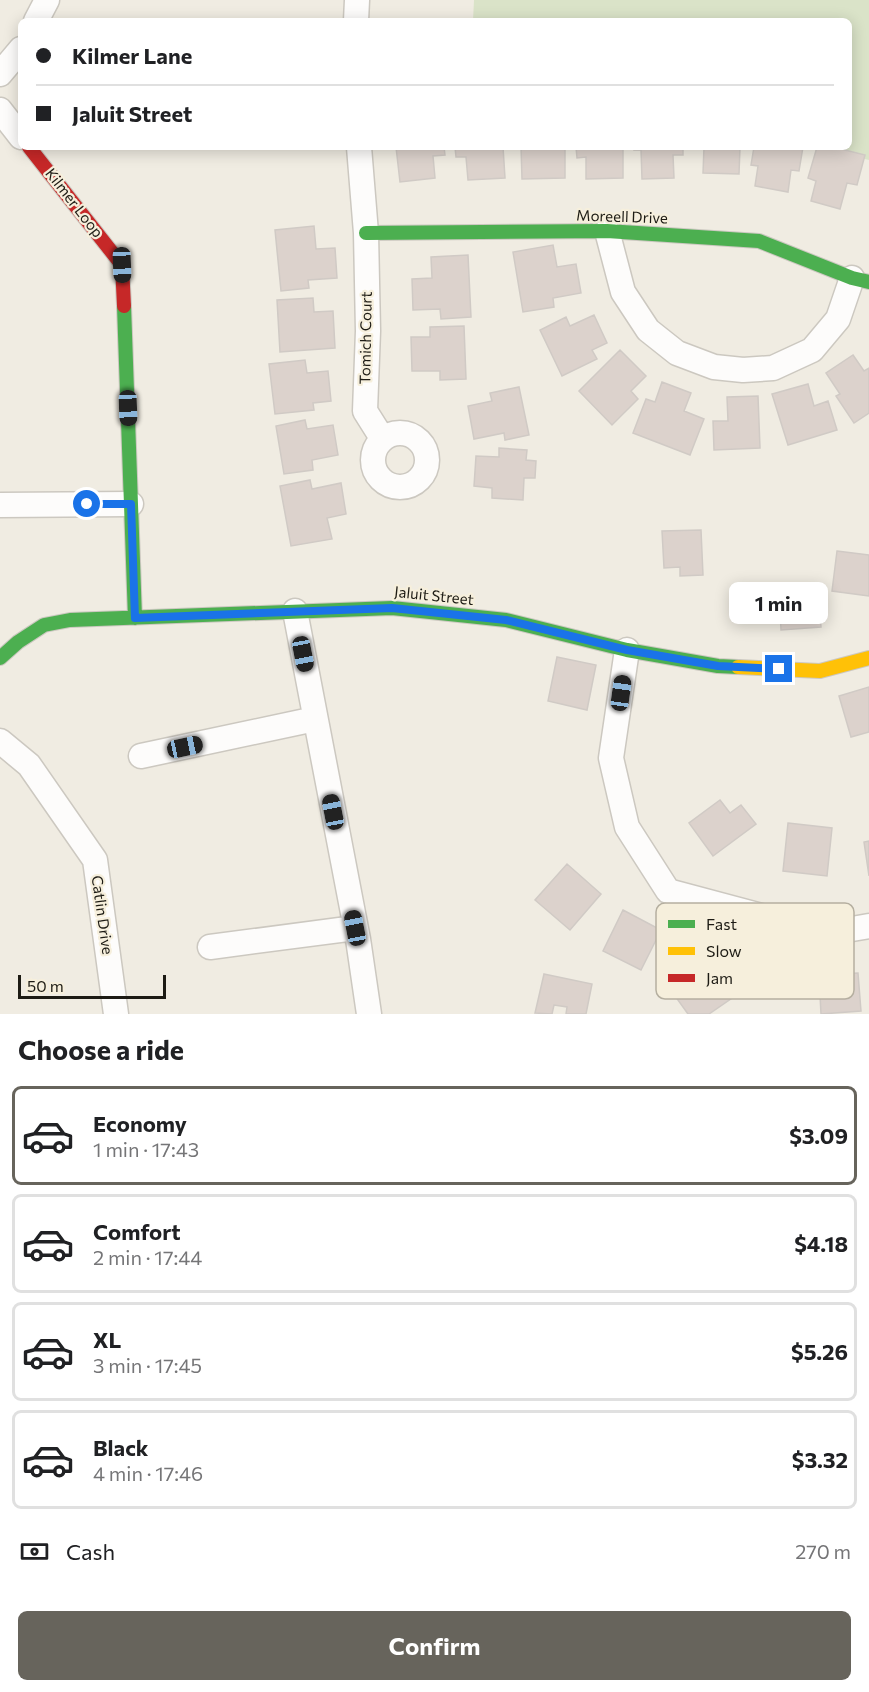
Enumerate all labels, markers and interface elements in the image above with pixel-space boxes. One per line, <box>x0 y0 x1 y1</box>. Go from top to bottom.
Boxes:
text: Kilmer Lane <box>72 42 192 69</box>
text: Jaluit Street <box>72 100 192 127</box>
street label: Kilmer Loop <box>42 164 108 241</box>
street label: Moreell Drive <box>576 205 668 227</box>
car <box>112 247 132 283</box>
street label: Tomich Court <box>355 291 375 385</box>
car <box>118 390 138 426</box>
route start <box>73 490 100 517</box>
street label: Jaluit Street <box>394 582 475 608</box>
callout: 1 min <box>730 582 828 624</box>
text: 1 min <box>755 591 802 615</box>
car <box>291 635 315 673</box>
route end <box>765 655 792 682</box>
car <box>610 674 632 712</box>
car <box>166 734 204 760</box>
car <box>321 793 345 831</box>
street label: Catlin Drive <box>89 874 117 956</box>
legend <box>656 903 854 999</box>
car <box>343 909 367 947</box>
text: Fast <box>706 914 737 933</box>
text: Slow <box>706 941 742 960</box>
text: Jam <box>706 968 733 987</box>
scale bar <box>18 972 166 1000</box>
text: 50 m <box>27 976 64 995</box>
text: Choose a ride <box>18 1033 184 1066</box>
icon: car <box>21 1109 75 1163</box>
text: Economy <box>93 1110 187 1137</box>
text: $3.09 <box>789 1122 848 1149</box>
text: 1 min · 17:43 <box>93 1137 199 1161</box>
icon: car <box>21 1217 75 1271</box>
text: Comfort <box>93 1218 181 1245</box>
text: $4.18 <box>794 1230 848 1257</box>
text: 2 min · 17:44 <box>93 1245 202 1269</box>
icon: car <box>21 1325 75 1379</box>
text: XL <box>93 1326 121 1353</box>
text: $5.26 <box>791 1338 848 1365</box>
text: 3 min · 17:45 <box>93 1353 202 1377</box>
icon: car <box>21 1433 75 1487</box>
text: Black <box>93 1434 148 1461</box>
text: $3.32 <box>792 1446 848 1473</box>
text: 4 min · 17:46 <box>93 1461 203 1485</box>
icon: cash <box>18 1535 51 1568</box>
text: Cash <box>66 1538 115 1565</box>
text: 270 m <box>795 1539 851 1563</box>
button: Confirm <box>18 1611 851 1680</box>

